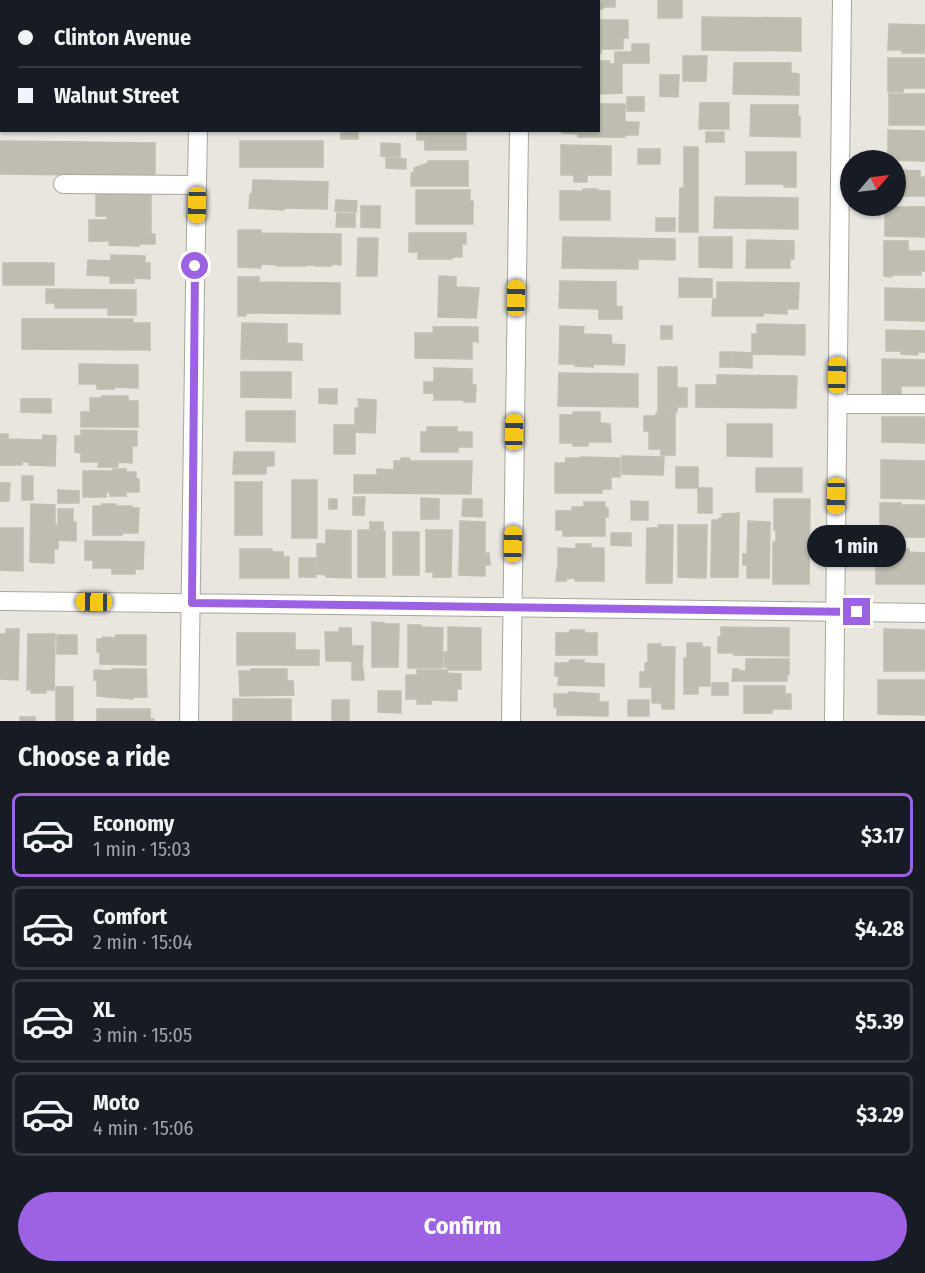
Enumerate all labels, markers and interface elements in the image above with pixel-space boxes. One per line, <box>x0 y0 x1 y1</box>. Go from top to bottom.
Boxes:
text: Clinton Avenue <box>54 24 191 51</box>
text: Walnut Street <box>54 82 179 109</box>
north arrow <box>840 150 906 216</box>
map controls <box>840 150 906 216</box>
car <box>188 187 206 223</box>
route start <box>181 252 208 279</box>
car <box>507 280 525 316</box>
car <box>828 357 846 393</box>
car <box>505 414 523 450</box>
car <box>827 478 845 514</box>
callout: 1 min <box>808 525 906 567</box>
car <box>504 526 522 562</box>
text: 1 min <box>835 534 878 558</box>
car <box>76 593 112 611</box>
route end <box>843 598 870 625</box>
text: Choose a ride <box>18 741 170 773</box>
icon: car <box>21 808 75 862</box>
text: Economy <box>93 810 174 837</box>
text: $3.17 <box>861 822 904 849</box>
text: 1 min · 15:03 <box>93 837 191 861</box>
icon: car <box>21 901 75 955</box>
text: Comfort <box>93 903 167 930</box>
text: $4.28 <box>855 915 904 942</box>
text: 2 min · 15:04 <box>93 930 192 954</box>
icon: car <box>21 994 75 1048</box>
text: XL <box>93 996 115 1023</box>
text: $5.39 <box>855 1008 904 1035</box>
text: 3 min · 15:05 <box>93 1023 192 1047</box>
icon: car <box>21 1087 75 1141</box>
text: Moto <box>93 1089 140 1116</box>
text: $3.29 <box>856 1101 904 1128</box>
text: 4 min · 15:06 <box>93 1116 194 1140</box>
button: Confirm <box>18 1192 907 1261</box>

